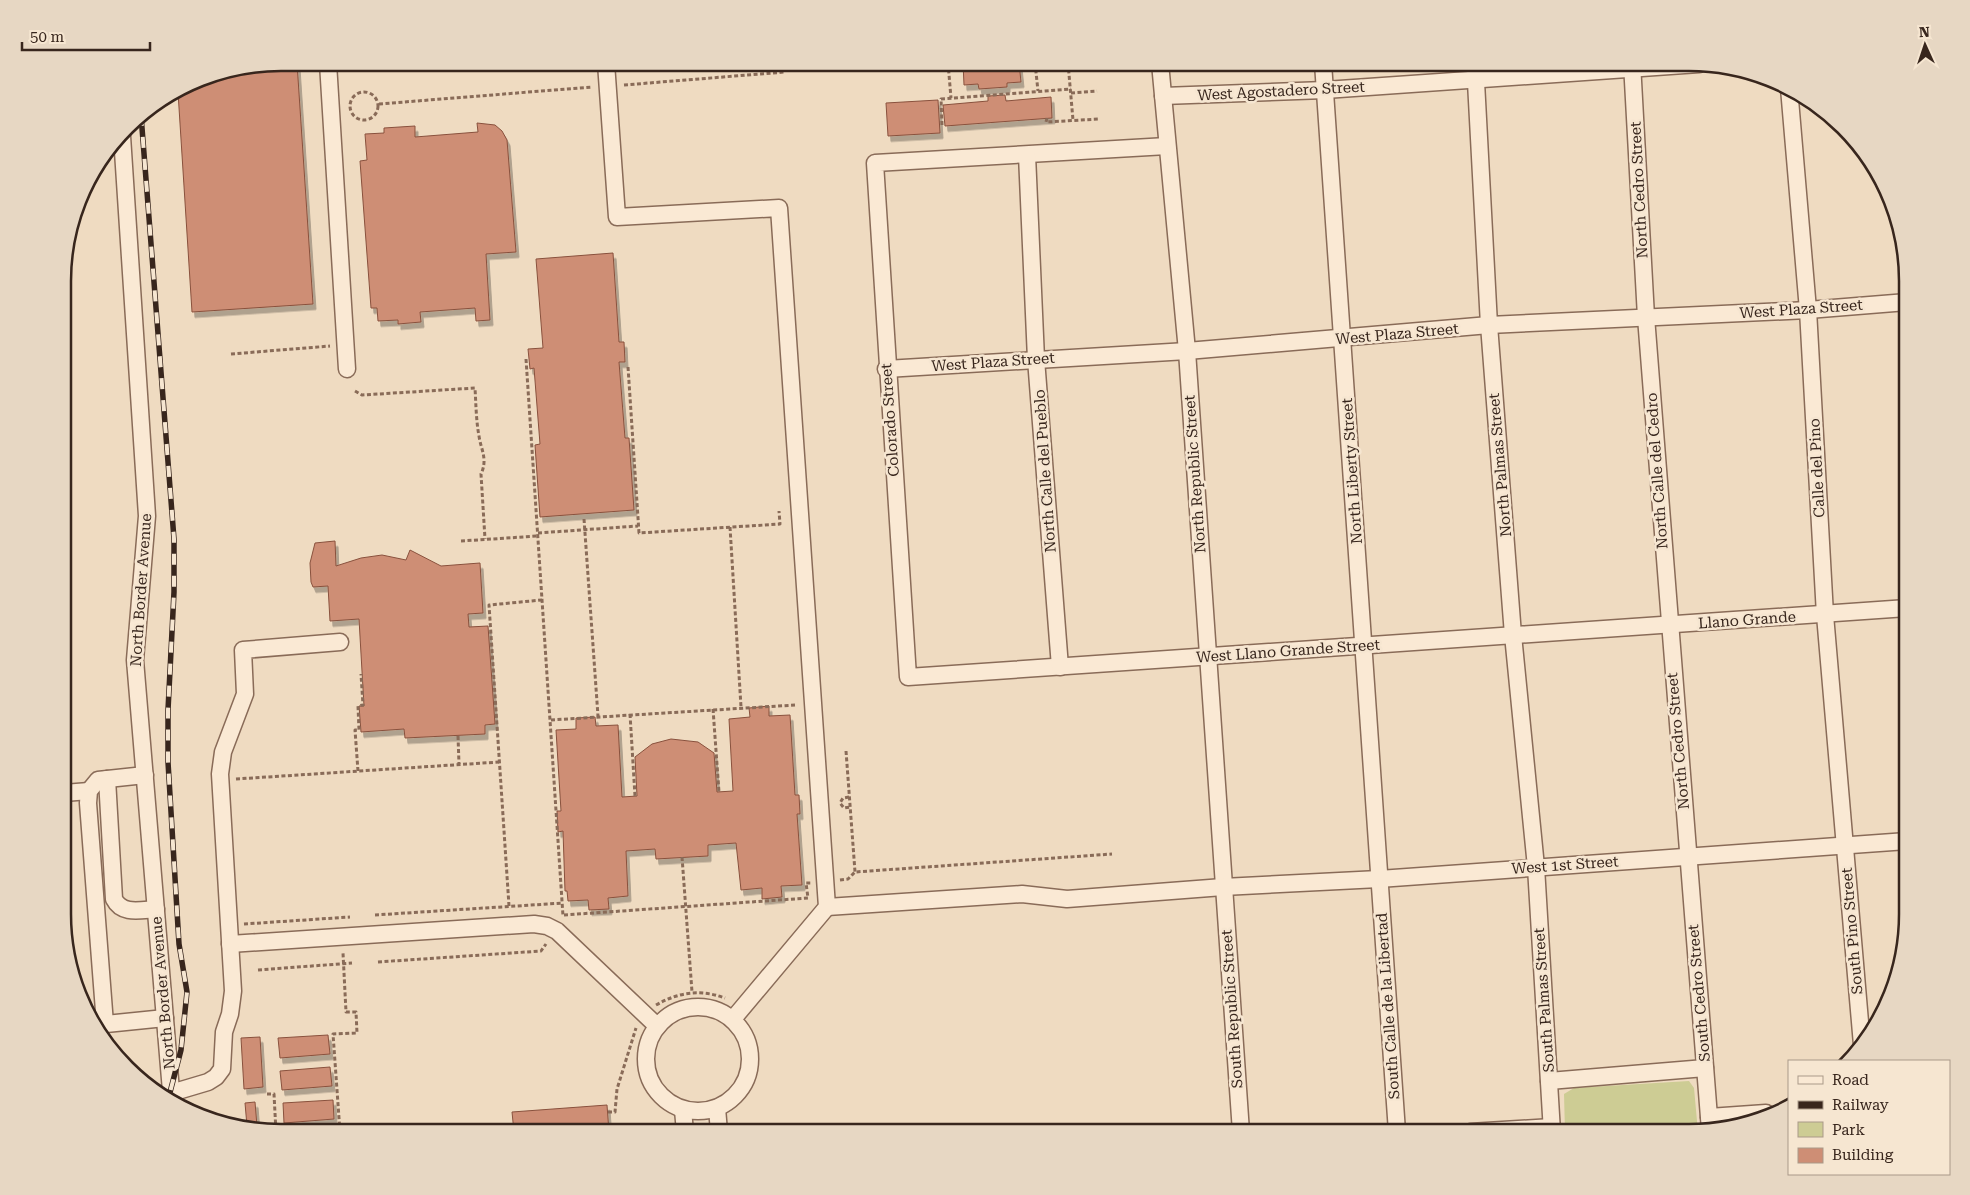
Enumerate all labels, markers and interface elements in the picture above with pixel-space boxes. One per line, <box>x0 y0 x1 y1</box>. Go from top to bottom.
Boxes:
scale bar <box>22 20 150 52</box>
north arrow <box>1900 20 1950 70</box>
text: N <box>1919 24 1930 40</box>
text: 50 m <box>30 28 65 46</box>
street label: West Agostadero Street <box>1197 78 1366 104</box>
street label: North Cedro Street <box>1626 121 1652 259</box>
street label: West Plaza Street <box>1739 296 1864 322</box>
street label: West Plaza Street <box>1335 320 1460 348</box>
street label: West Plaza Street <box>931 349 1056 375</box>
street label: Colorado Street <box>877 362 903 477</box>
street label: North Calle del Pueblo <box>1030 389 1060 553</box>
street label: North Palmas Street <box>1485 392 1515 538</box>
street label: North Calle del Cedro <box>1643 392 1671 550</box>
street label: North Republic Street <box>1180 394 1210 554</box>
street label: North Liberty Street <box>1338 397 1366 545</box>
street label: Calle del Pino <box>1805 418 1829 518</box>
street label: North Border Avenue <box>127 513 155 667</box>
street label: Llano Grande <box>1697 608 1797 632</box>
street label: West Llano Grande Street <box>1195 636 1381 666</box>
street label: North Cedro Street <box>1663 671 1693 810</box>
street label: West 1st Street <box>1511 852 1620 878</box>
street label: South Pino Street <box>1837 866 1867 995</box>
street label: South Calle de la Libertad <box>1372 912 1404 1100</box>
street label: North Border Avenue <box>147 916 179 1070</box>
street label: South Cedro Street <box>1684 923 1714 1063</box>
street label: South Palmas Street <box>1530 927 1558 1073</box>
street label: South Republic Street <box>1217 929 1247 1089</box>
legend <box>1788 1060 1950 1175</box>
text: Road <box>1832 1071 1869 1089</box>
text: Railway <box>1832 1096 1889 1114</box>
text: Park <box>1832 1121 1866 1139</box>
text: Building <box>1832 1146 1894 1164</box>

